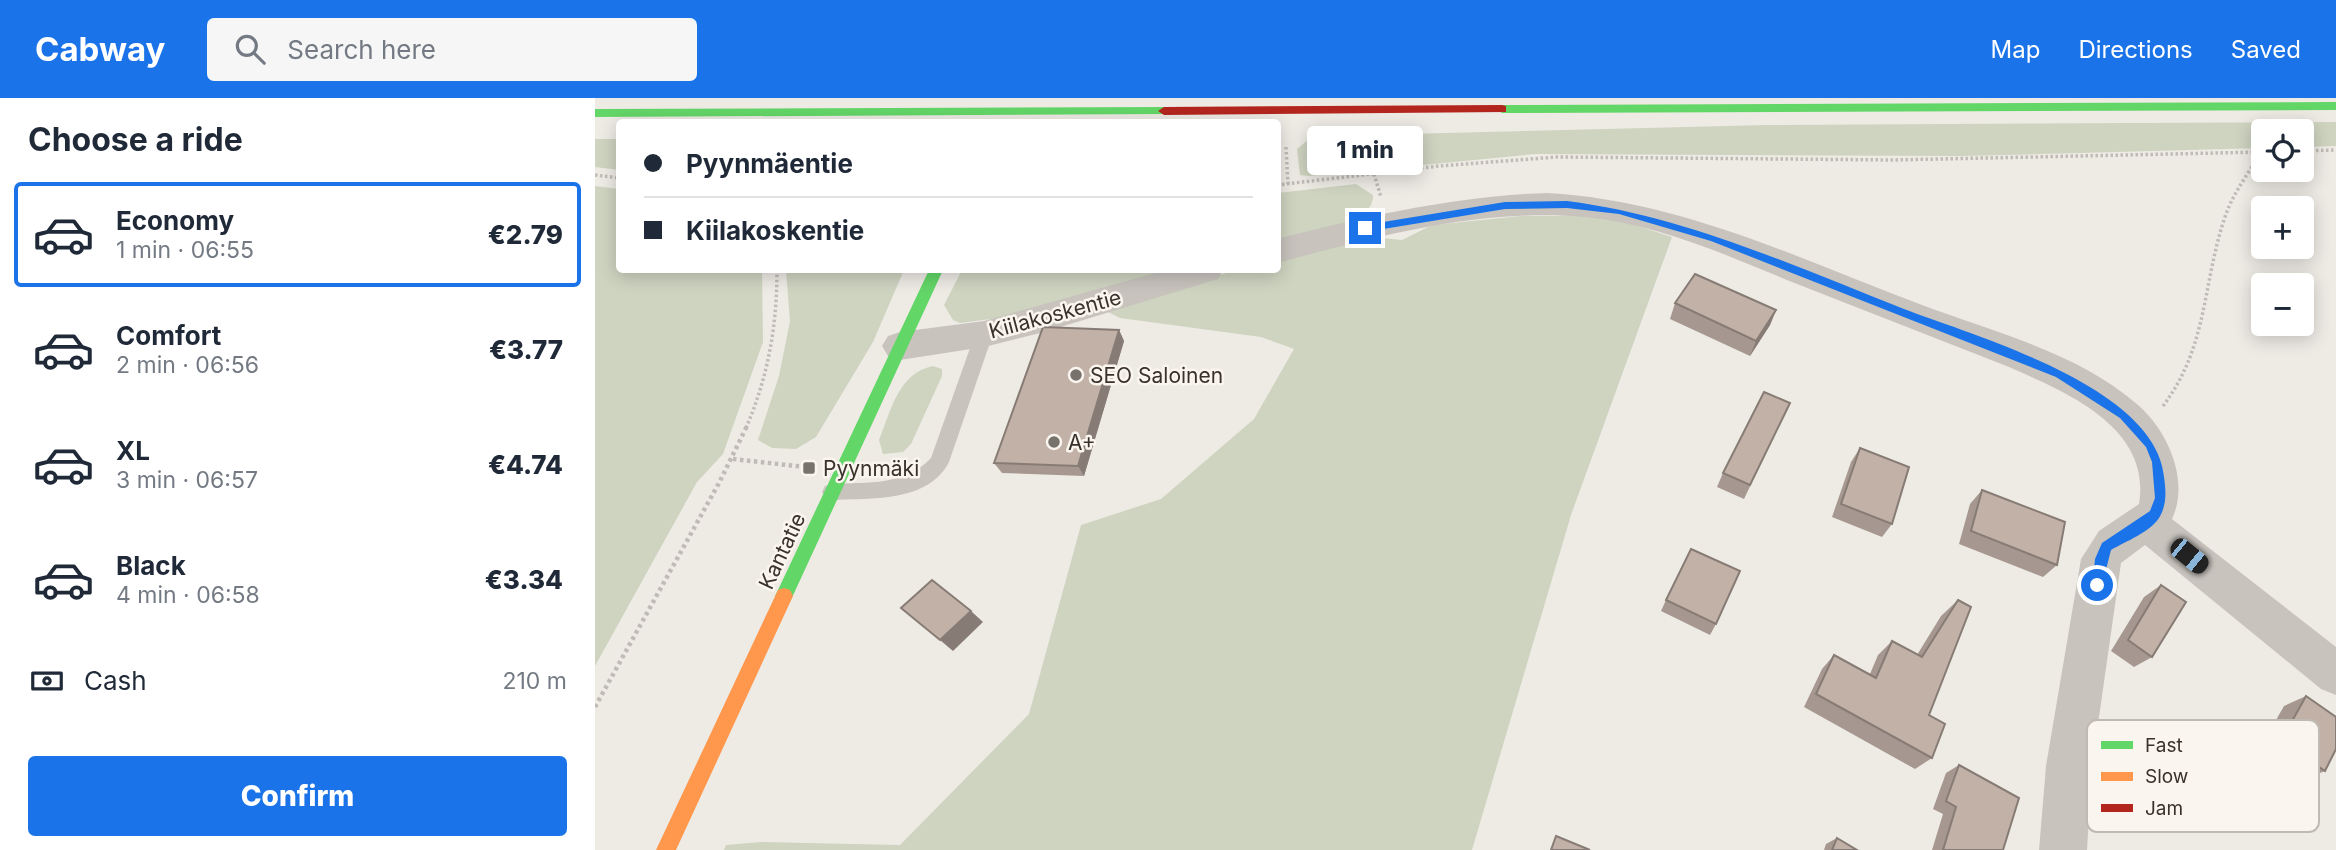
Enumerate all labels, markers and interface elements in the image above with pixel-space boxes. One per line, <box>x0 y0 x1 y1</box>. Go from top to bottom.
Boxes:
search box <box>207 18 697 81</box>
text: Cabway <box>35 29 165 69</box>
icon: search <box>231 30 269 68</box>
text: Search here <box>287 34 436 65</box>
text: Map <box>1991 35 2040 64</box>
text: Directions <box>2078 35 2193 64</box>
text: Saved <box>2231 35 2301 64</box>
map controls <box>2251 119 2314 336</box>
button: locate <box>2251 119 2314 182</box>
text: Choose a ride <box>28 120 243 159</box>
callout: 1 min <box>1307 127 1423 176</box>
text: 1 min <box>1336 136 1394 164</box>
text: Pyynmäentie <box>686 148 853 179</box>
button: + <box>2251 196 2314 259</box>
icon: car <box>32 203 95 266</box>
text: Economy <box>116 205 234 236</box>
route end <box>1349 212 1381 244</box>
text: Kiilakoskentie <box>686 215 864 246</box>
text: €2.79 <box>488 219 563 250</box>
text: 1 min · 06:55 <box>116 236 254 264</box>
button: − <box>2251 273 2314 336</box>
street label: Kiilakoskentie <box>986 284 1124 344</box>
icon: car <box>32 318 95 381</box>
text: Comfort <box>116 320 221 351</box>
text: €3.77 <box>489 334 563 365</box>
text: 2 min · 06:56 <box>116 351 259 379</box>
place label: SEO Saloinen <box>1090 363 1223 388</box>
marker: SEO Saloinen <box>1068 367 1084 383</box>
place label: A+ <box>1068 430 1096 455</box>
icon: car <box>32 433 95 496</box>
marker: A+ <box>1046 434 1062 450</box>
text: XL <box>116 435 150 466</box>
text: €4.74 <box>488 449 563 480</box>
place label: Pyynmäki <box>823 456 919 481</box>
marker: Pyynmäki <box>801 460 817 476</box>
text: 3 min · 06:57 <box>116 466 258 494</box>
street label: Kantatie <box>753 509 811 593</box>
car <box>2167 535 2212 577</box>
icon: car <box>32 548 95 611</box>
text: Black <box>116 550 186 581</box>
text: €3.34 <box>485 564 563 595</box>
route start <box>2081 569 2113 601</box>
text: 4 min · 06:58 <box>116 581 260 609</box>
icon: cash <box>28 662 66 700</box>
text: Cash <box>84 665 147 696</box>
text: 210 m <box>502 667 567 695</box>
legend <box>2087 720 2319 832</box>
text: Fast <box>2145 734 2183 757</box>
button: Confirm <box>28 756 567 836</box>
text: Slow <box>2145 765 2188 788</box>
text: Jam <box>2145 797 2183 820</box>

